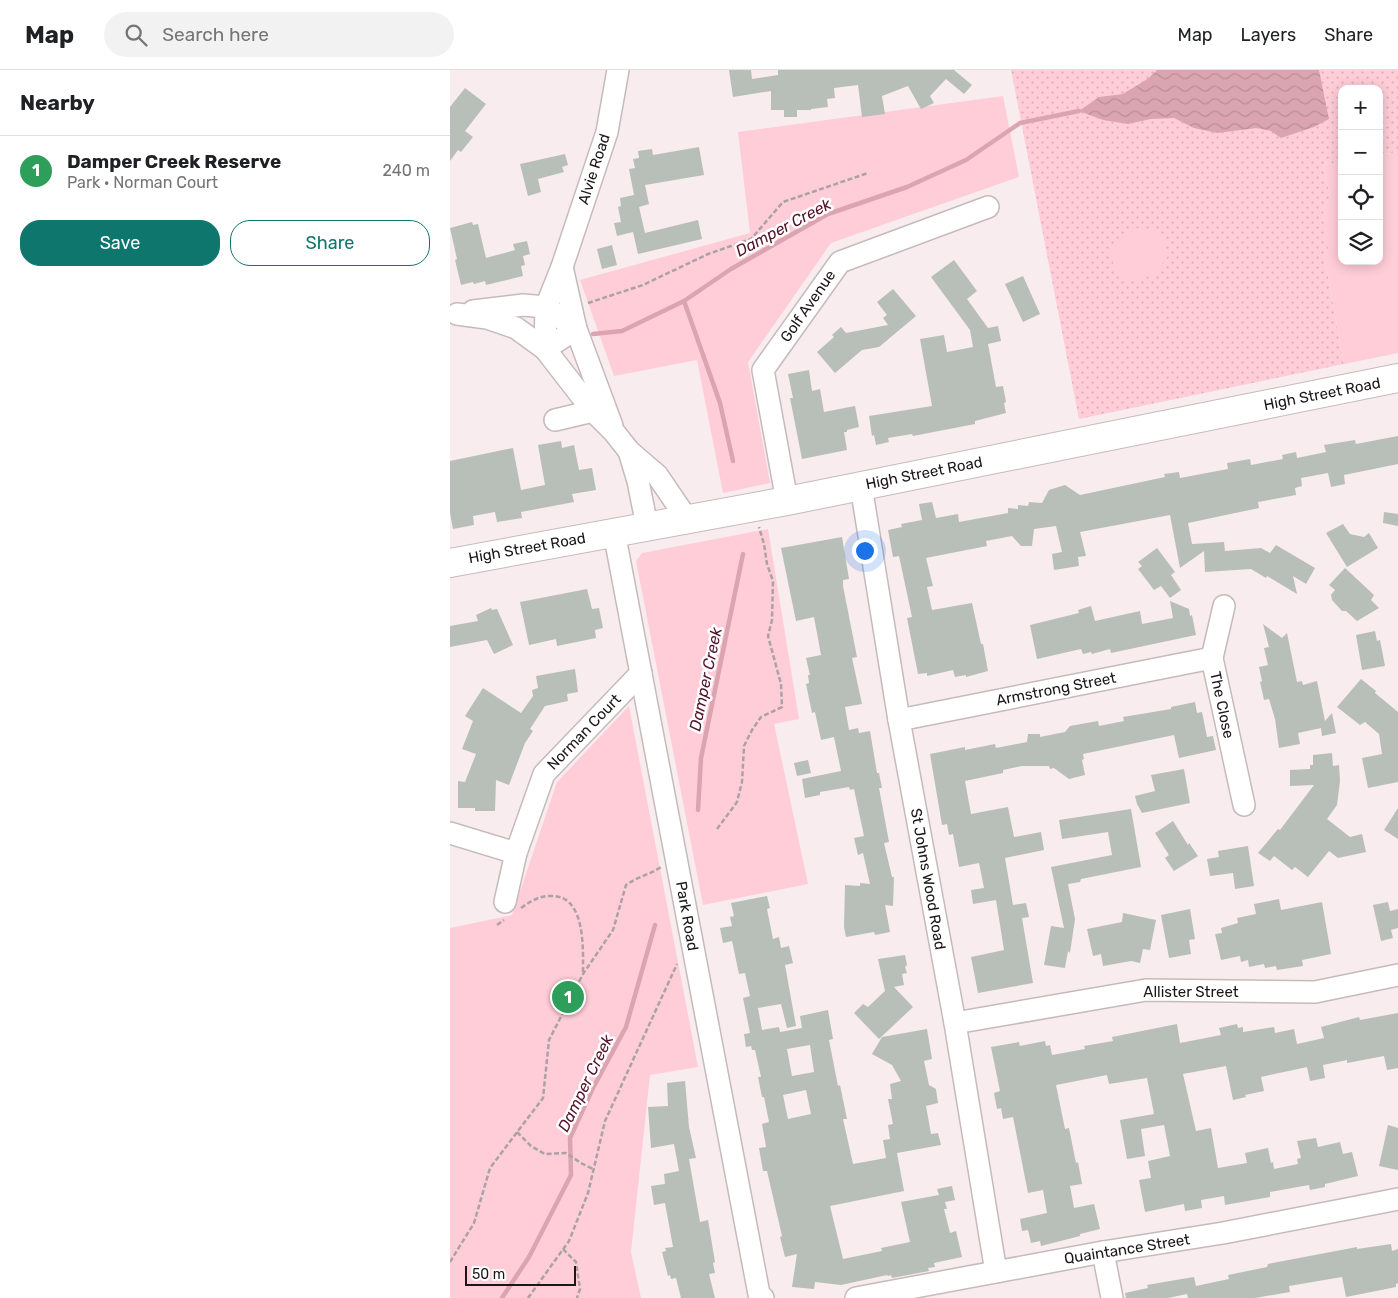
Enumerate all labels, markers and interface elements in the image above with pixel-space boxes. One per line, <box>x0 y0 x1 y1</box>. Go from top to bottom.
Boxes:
search box <box>104 12 454 57</box>
text: Map <box>25 21 74 49</box>
icon: search <box>122 21 150 49</box>
text: Search here <box>162 23 269 46</box>
text: Map <box>1178 24 1213 46</box>
text: Layers <box>1241 24 1296 46</box>
text: Share <box>1324 24 1373 46</box>
map controls <box>1338 85 1383 265</box>
button: + <box>1338 85 1383 130</box>
text: Nearby <box>20 90 95 115</box>
button: − <box>1338 130 1383 175</box>
street label: Alvie Road <box>574 131 614 207</box>
text: Damper Creek Reserve <box>67 150 281 173</box>
text: 1 <box>32 161 40 180</box>
text: 240 m <box>383 161 430 180</box>
text: Park · Norman Court <box>67 173 218 192</box>
button: locate <box>1338 175 1383 220</box>
water label: Damper Creek <box>732 194 835 261</box>
button: Save <box>20 220 220 266</box>
button: Share <box>230 220 430 266</box>
button: layers <box>1338 220 1383 265</box>
street label: Golf Avenue <box>777 267 839 345</box>
street label: High Street Road <box>1262 374 1382 414</box>
street label: High Street Road <box>864 453 984 493</box>
street label: High Street Road <box>467 529 587 567</box>
your location <box>852 538 878 564</box>
water label: Damper Creek <box>685 625 726 733</box>
street label: Armstrong Street <box>994 669 1118 709</box>
street label: The Close <box>1206 670 1238 740</box>
street label: Norman Court <box>543 690 625 774</box>
street label: St Johns Wood Road <box>907 807 949 951</box>
street label: Park Road <box>672 880 702 952</box>
pin: 1 <box>552 978 584 1016</box>
street label: Allister Street <box>1143 983 1239 1001</box>
water label: Damper Creek <box>554 1031 617 1135</box>
street label: Quaintance Street <box>1063 1230 1191 1268</box>
scale bar <box>465 1263 576 1286</box>
text: 50 m <box>472 1266 505 1283</box>

